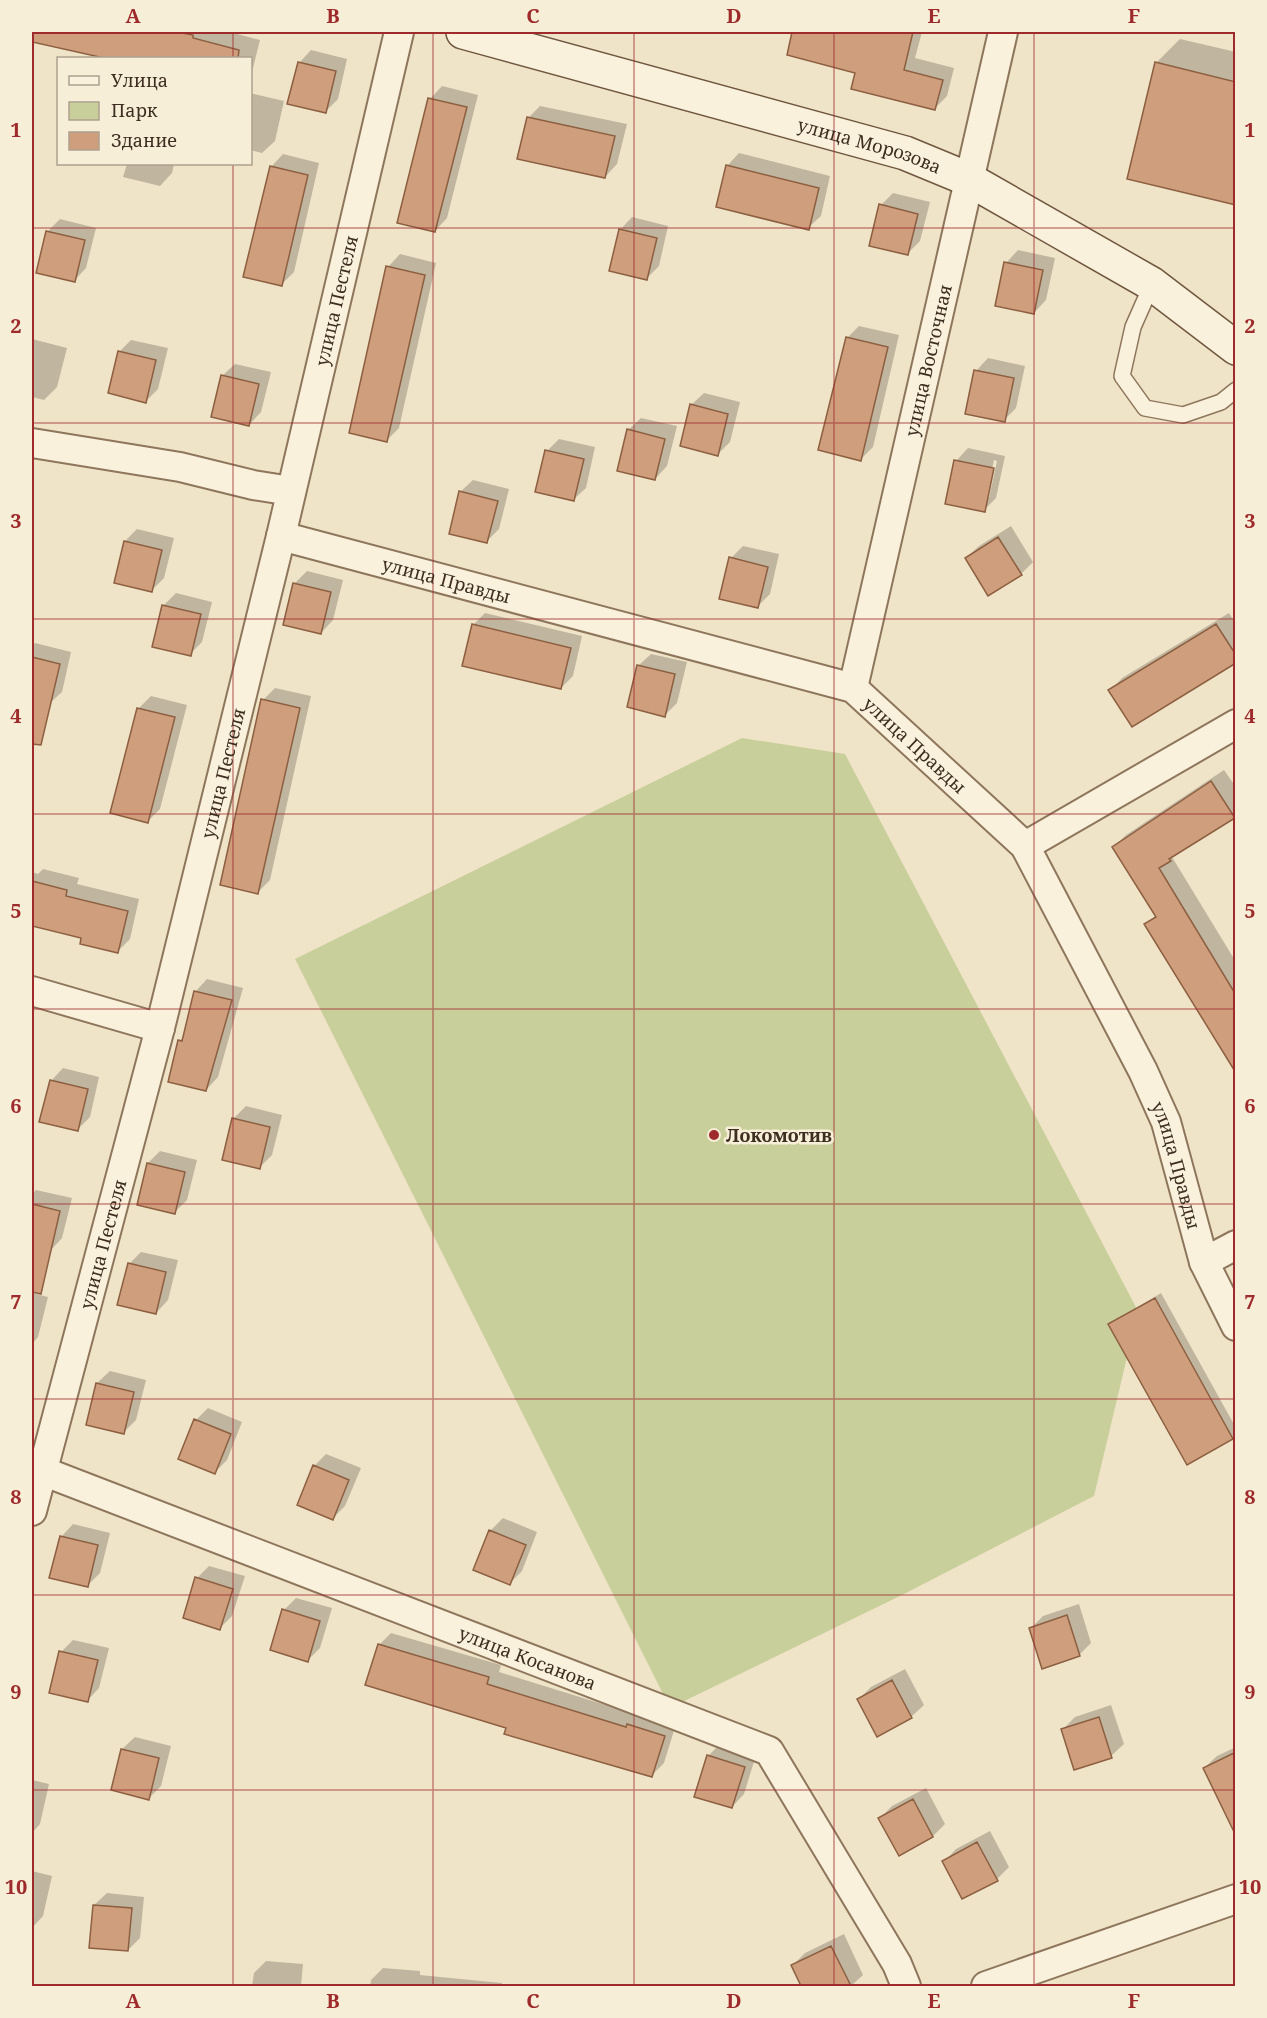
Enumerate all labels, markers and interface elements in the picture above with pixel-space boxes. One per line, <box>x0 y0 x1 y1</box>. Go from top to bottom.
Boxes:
text: A <box>125 2 141 29</box>
text: B <box>326 2 340 29</box>
text: C <box>526 2 540 29</box>
text: D <box>726 2 742 29</box>
text: E <box>927 2 941 29</box>
text: F <box>1128 2 1140 29</box>
legend <box>57 57 252 165</box>
text: Улица <box>111 68 168 92</box>
text: Парк <box>111 98 158 122</box>
street label: улица Морозова <box>795 112 945 179</box>
text: 1 <box>10 116 22 143</box>
text: 1 <box>1244 116 1256 143</box>
text: Здание <box>111 128 177 152</box>
street label: улица Пестеля <box>309 233 363 368</box>
street label: улица Восточная <box>899 282 957 439</box>
text: 2 <box>10 312 22 339</box>
text: 2 <box>1244 312 1256 339</box>
text: 3 <box>10 507 22 534</box>
text: 3 <box>1244 507 1256 534</box>
street label: улица Правды <box>379 551 513 609</box>
street label: улица Правды <box>858 691 972 799</box>
text: 4 <box>10 702 22 729</box>
text: 4 <box>1244 702 1256 729</box>
street label: улица Пестеля <box>195 706 250 841</box>
text: 5 <box>10 897 22 924</box>
text: 5 <box>1244 897 1256 924</box>
text: 6 <box>10 1092 22 1119</box>
text: 6 <box>1244 1092 1256 1119</box>
street label: улица Правды <box>1146 1098 1207 1232</box>
place label: Локомотив <box>726 1123 832 1147</box>
marker: Локомотив <box>707 1128 721 1142</box>
street label: улица Пестеля <box>74 1177 131 1312</box>
text: 7 <box>10 1288 22 1315</box>
text: 7 <box>1244 1288 1256 1315</box>
text: 8 <box>10 1483 22 1510</box>
text: 8 <box>1244 1483 1256 1510</box>
street label: улица Косанова <box>455 1621 600 1695</box>
text: 9 <box>10 1678 22 1705</box>
text: 9 <box>1244 1678 1256 1705</box>
text: 10 <box>5 1873 27 1900</box>
text: 10 <box>1239 1873 1261 1900</box>
text: A <box>125 1987 141 2014</box>
text: B <box>326 1987 340 2014</box>
text: C <box>526 1987 540 2014</box>
text: D <box>726 1987 742 2014</box>
text: E <box>927 1987 941 2014</box>
text: F <box>1128 1987 1140 2014</box>

